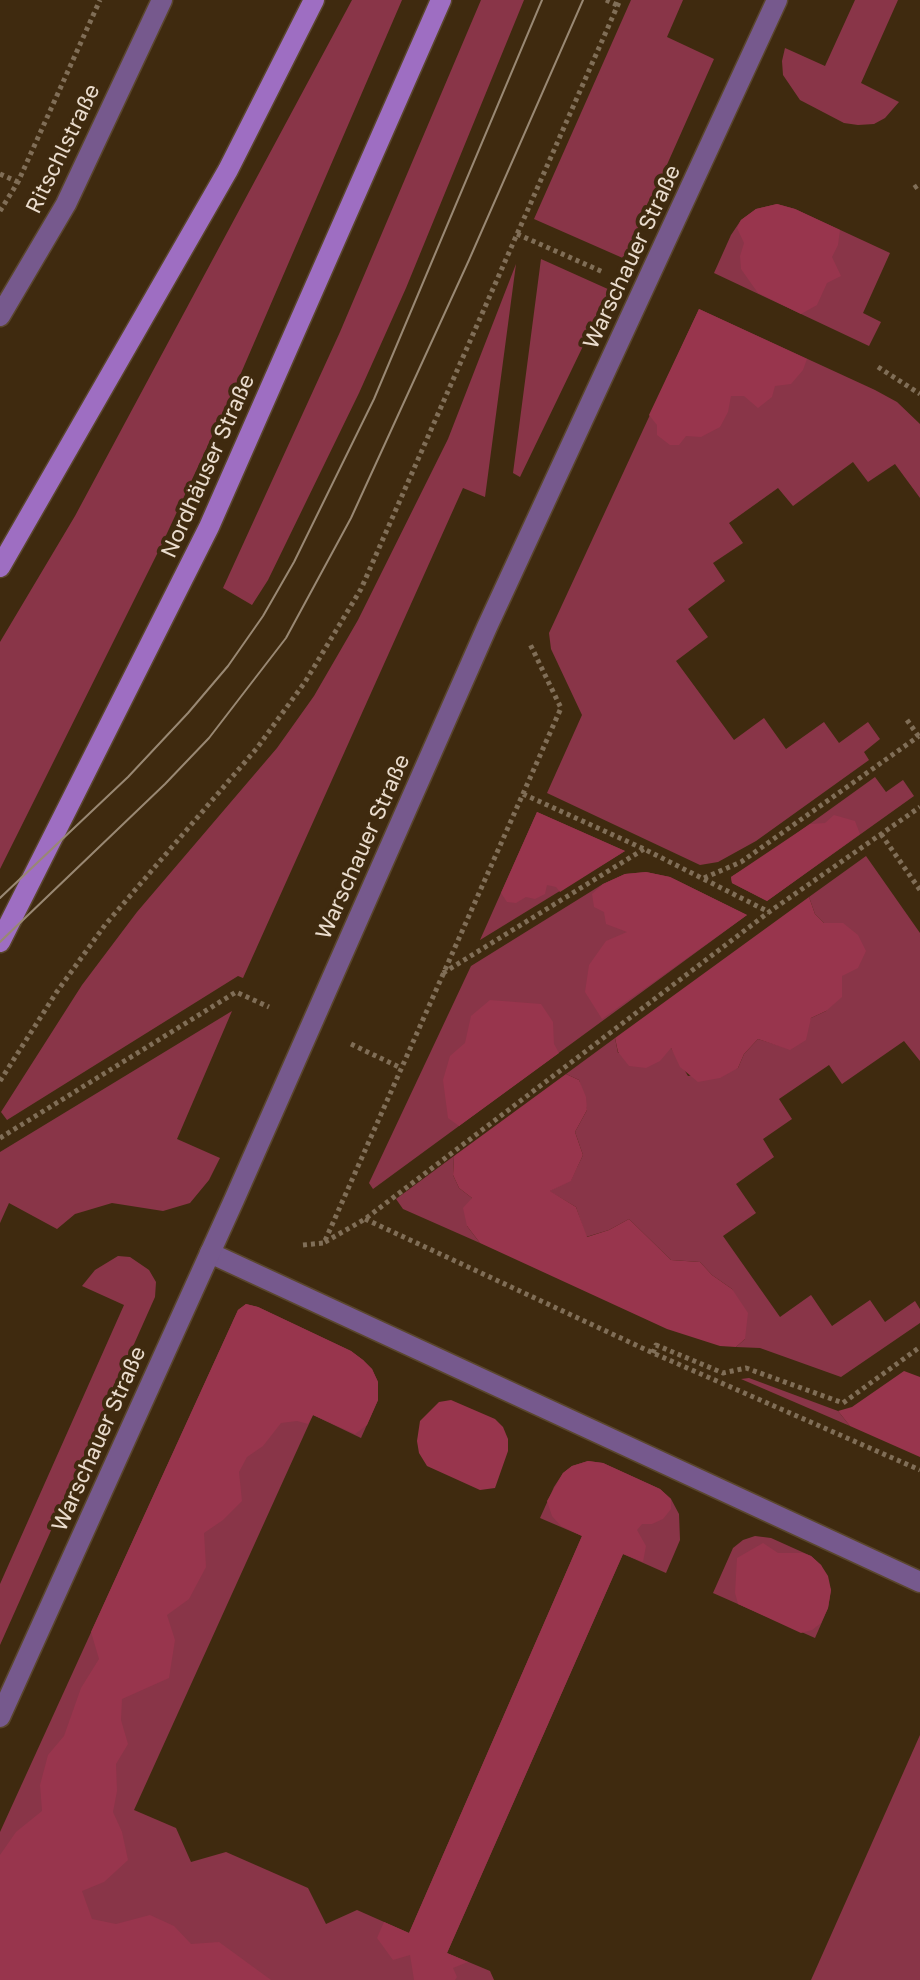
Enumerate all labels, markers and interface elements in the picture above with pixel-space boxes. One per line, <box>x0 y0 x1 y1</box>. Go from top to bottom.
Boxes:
street label: Ritschlstraße <box>20 80 106 218</box>
street label: Warschauer Straße <box>578 161 686 353</box>
street label: Nordhäuser Straße <box>156 370 260 562</box>
street label: Warschauer Straße <box>310 750 416 944</box>
street label: Warschauer Straße <box>46 1342 152 1536</box>

